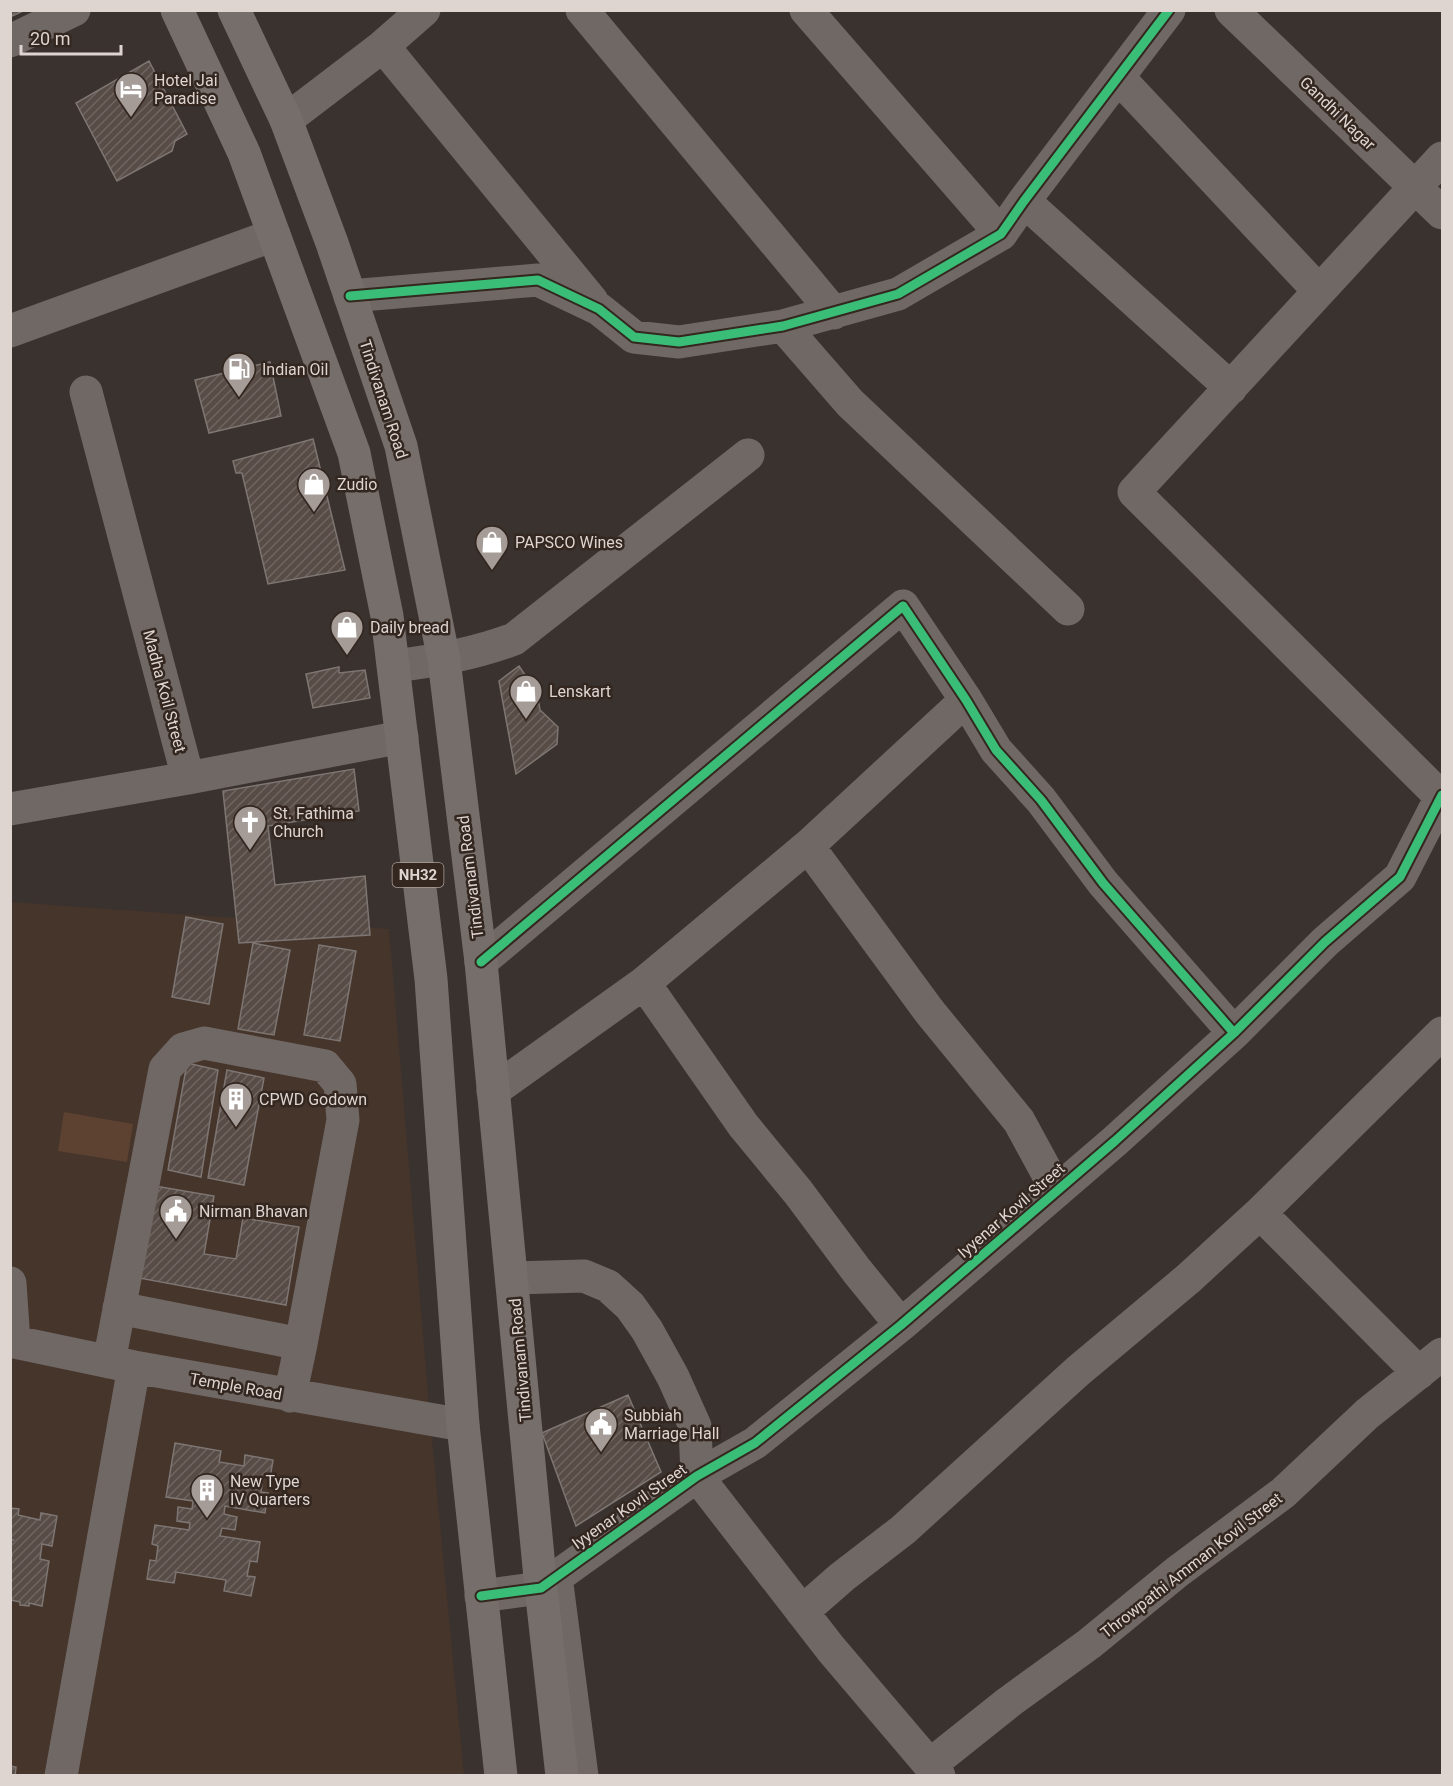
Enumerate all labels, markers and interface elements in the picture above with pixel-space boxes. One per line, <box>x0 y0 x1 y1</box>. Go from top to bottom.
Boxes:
scale bar <box>21 18 122 56</box>
text: 20 m <box>30 28 70 49</box>
hotel icon: Hotel Jai Paradise <box>113 71 149 118</box>
place label: Hotel Jai Paradise <box>154 71 218 108</box>
street label: Gandhi Nagar <box>1296 73 1380 154</box>
street label: Tindivanam Road <box>355 337 412 461</box>
fuel station icon: Indian Oil <box>221 351 257 398</box>
place label: Indian Oil <box>262 360 328 379</box>
shop icon: Zudio <box>296 466 332 513</box>
place label: Zudio <box>337 475 377 494</box>
shop icon: PAPSCO Wines <box>474 524 510 571</box>
place label: PAPSCO Wines <box>515 533 623 552</box>
shop icon: Daily bread <box>329 609 365 656</box>
place label: Daily bread <box>370 618 449 637</box>
street label: Madha Koil Street <box>139 628 190 754</box>
shop icon: Lenskart <box>508 673 544 720</box>
place label: Lenskart <box>549 682 611 701</box>
church icon: St. Fathima Church <box>232 804 268 851</box>
place label: St. Fathima Church <box>273 804 354 841</box>
street label: Tindivanam Road <box>454 814 487 940</box>
road number: NH32 <box>392 863 444 887</box>
building icon: CPWD Godown <box>218 1081 254 1128</box>
place label: CPWD Godown <box>259 1090 367 1109</box>
street label: Iyyenar Kovil Street <box>954 1159 1069 1262</box>
public building icon: Nirman Bhavan <box>158 1193 194 1240</box>
place label: Nirman Bhavan <box>199 1202 308 1221</box>
street label: Tindivanam Road <box>506 1297 535 1422</box>
street label: Temple Road <box>188 1369 284 1404</box>
public building icon: Subbiah Marriage Hall <box>583 1406 619 1453</box>
place label: Subbiah Marriage Hall <box>624 1406 719 1443</box>
street label: Iyyenar Kovil Street <box>568 1460 690 1553</box>
building icon: New Type IV Quarters <box>189 1472 225 1519</box>
place label: New Type IV Quarters <box>230 1472 310 1509</box>
street label: Throwpathi Amman Kovil Street <box>1097 1489 1286 1642</box>

